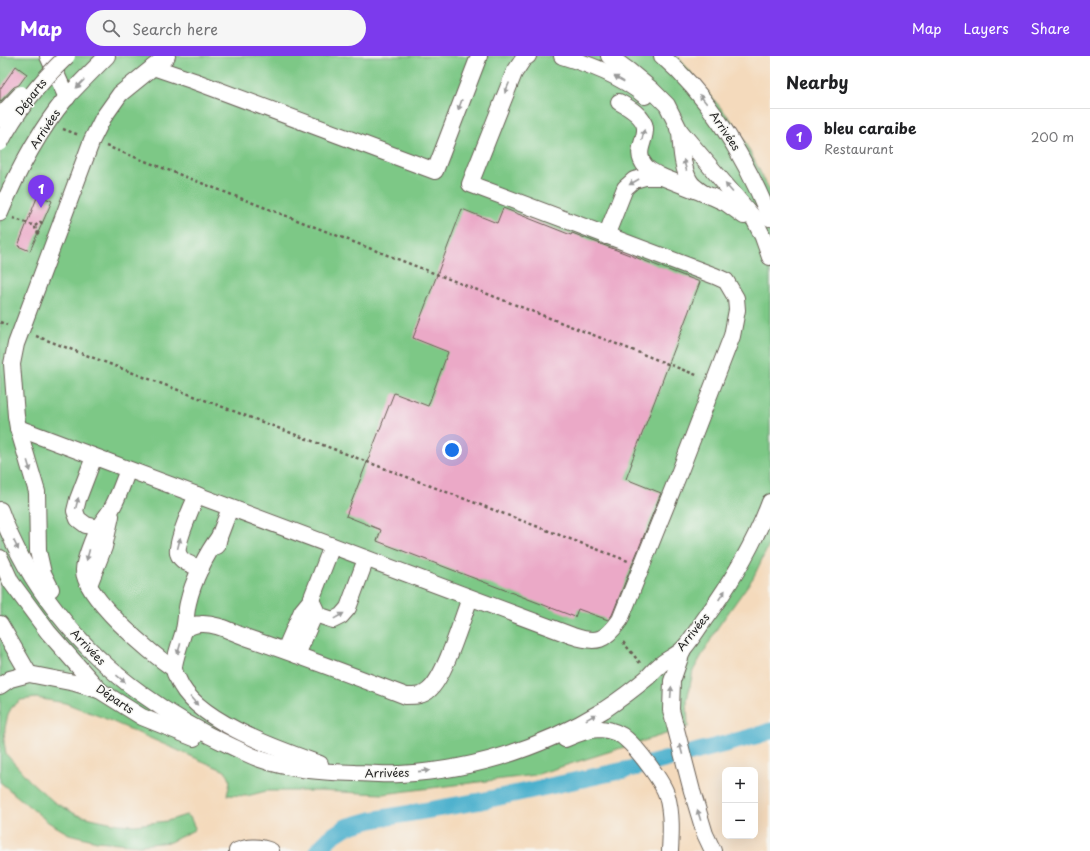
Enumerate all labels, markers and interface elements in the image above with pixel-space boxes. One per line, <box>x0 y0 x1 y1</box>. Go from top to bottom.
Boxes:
search box <box>86 10 366 46</box>
text: Map <box>20 14 62 42</box>
icon: search <box>100 17 122 39</box>
text: Search here <box>132 17 218 40</box>
text: Map <box>912 18 942 39</box>
text: Layers <box>964 18 1009 39</box>
text: Share <box>1031 18 1070 39</box>
text: Nearby <box>786 69 848 95</box>
street label: Départs <box>11 75 50 119</box>
one-way arrow <box>613 76 624 82</box>
one-way arrow <box>75 79 85 89</box>
one-way arrow <box>504 83 510 94</box>
one-way arrow <box>698 94 707 105</box>
one-way arrow <box>456 100 462 112</box>
street label: Arrivées <box>25 106 64 152</box>
street label: Arrivées <box>706 108 745 154</box>
text: bleu caraibe <box>824 116 916 139</box>
text: 1 <box>796 127 802 146</box>
text: 200 m <box>1031 127 1074 146</box>
one-way arrow <box>641 128 647 141</box>
text: Restaurant <box>824 139 894 158</box>
one-way arrow <box>682 159 688 171</box>
pin: 1 <box>28 175 54 208</box>
one-way arrow <box>628 179 640 186</box>
one-way arrow <box>724 183 733 193</box>
your location <box>442 440 462 460</box>
one-way arrow <box>26 460 32 472</box>
one-way arrow <box>74 497 80 509</box>
one-way arrow <box>177 537 183 549</box>
one-way arrow <box>13 539 19 551</box>
one-way arrow <box>85 550 91 562</box>
one-way arrow <box>718 590 726 600</box>
street label: Arrivées <box>672 609 713 654</box>
one-way arrow <box>333 613 345 620</box>
street label: Arrivées <box>67 625 110 669</box>
one-way arrow <box>176 643 182 655</box>
one-way arrow <box>116 675 127 684</box>
street label: Départs <box>93 680 138 718</box>
one-way arrow <box>668 686 675 698</box>
one-way arrow <box>189 696 198 706</box>
one-way arrow <box>585 714 596 720</box>
one-way arrow <box>677 743 683 756</box>
street label: Arrivées <box>365 764 409 781</box>
map controls <box>722 767 758 839</box>
button: + <box>722 767 758 803</box>
one-way arrow <box>418 768 430 775</box>
button: − <box>722 803 758 839</box>
one-way arrow <box>696 809 702 821</box>

